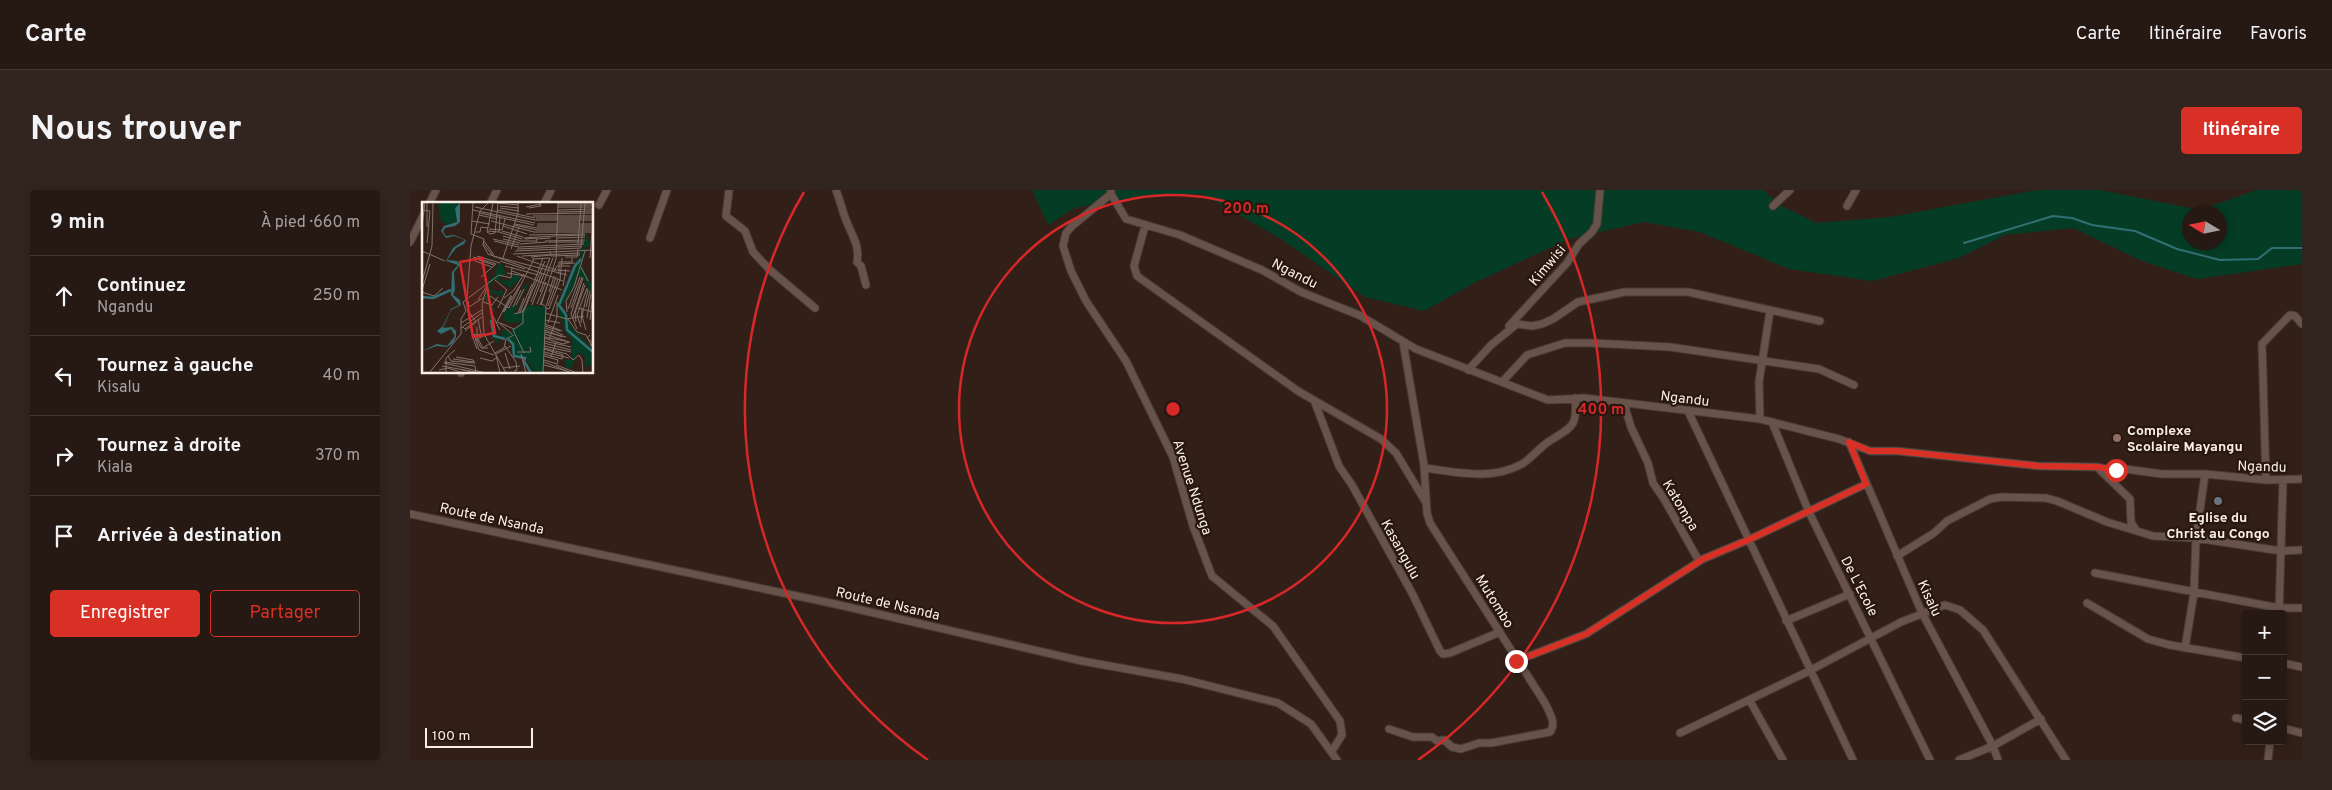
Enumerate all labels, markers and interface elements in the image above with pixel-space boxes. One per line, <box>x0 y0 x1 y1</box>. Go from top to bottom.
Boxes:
text: Carte <box>25 20 87 50</box>
text: Carte <box>2076 23 2121 46</box>
text: Itinéraire <box>2149 23 2222 46</box>
text: Favoris <box>2250 23 2307 46</box>
button: Itinéraire <box>2181 107 2302 154</box>
text: Nous trouver <box>30 108 242 152</box>
text: 200 m <box>1223 200 1269 219</box>
inset map <box>422 202 594 374</box>
north arrow <box>2182 205 2227 250</box>
text: 9 min <box>50 209 105 236</box>
text: À pied · 660 m <box>261 213 360 233</box>
street label: Kimwisi <box>1526 242 1570 290</box>
street label: Ngandu <box>1268 256 1320 293</box>
text: Continuez <box>97 274 186 298</box>
icon: ahead <box>50 282 78 310</box>
text: 250 m <box>313 286 360 306</box>
text: Ngandu <box>97 298 153 318</box>
text: Tournez à gauche <box>97 354 254 378</box>
icon: left <box>50 362 78 390</box>
text: 40 m <box>322 366 360 386</box>
text: Kisalu <box>97 378 141 398</box>
street label: Ngandu <box>1659 388 1710 411</box>
centre of rings <box>1164 400 1182 418</box>
text: 400 m <box>1578 401 1624 420</box>
place label: Complexe Scolaire Mayangu <box>2127 423 2243 456</box>
marker: Complexe Scolaire Mayangu <box>2111 432 2123 444</box>
text: Tournez à droite <box>97 434 241 458</box>
street label: Avenue Ndunga <box>1168 438 1215 537</box>
icon: right <box>50 442 78 470</box>
text: 370 m <box>315 446 360 466</box>
text: Kiala <box>97 458 133 478</box>
street label: Ngandu <box>2237 458 2287 477</box>
route start <box>2105 459 2128 482</box>
street label: Katompa <box>1658 477 1702 534</box>
marker: Eglise du Christ au Congo <box>2212 495 2224 507</box>
street label: Route de Nsanda <box>438 500 545 539</box>
place label: Eglise du Christ au Congo <box>2166 510 2270 543</box>
street label: Kasangulu <box>1376 517 1423 583</box>
icon: arrive <box>50 522 78 550</box>
text: Arrivée à destination <box>97 524 282 548</box>
street label: De L'Ecole <box>1836 554 1881 620</box>
street label: Mutombo <box>1471 572 1517 632</box>
street label: Kisalu <box>1913 578 1944 620</box>
street label: Route de Nsanda <box>834 584 941 625</box>
button: Enregistrer <box>50 590 200 637</box>
button: Partager <box>210 590 360 637</box>
map controls <box>2242 610 2287 745</box>
button: + <box>2242 610 2287 655</box>
route end <box>1505 650 1528 673</box>
button: − <box>2242 655 2287 700</box>
button: layers <box>2242 700 2287 745</box>
scale bar <box>425 725 532 748</box>
text: 100 m <box>432 728 470 745</box>

